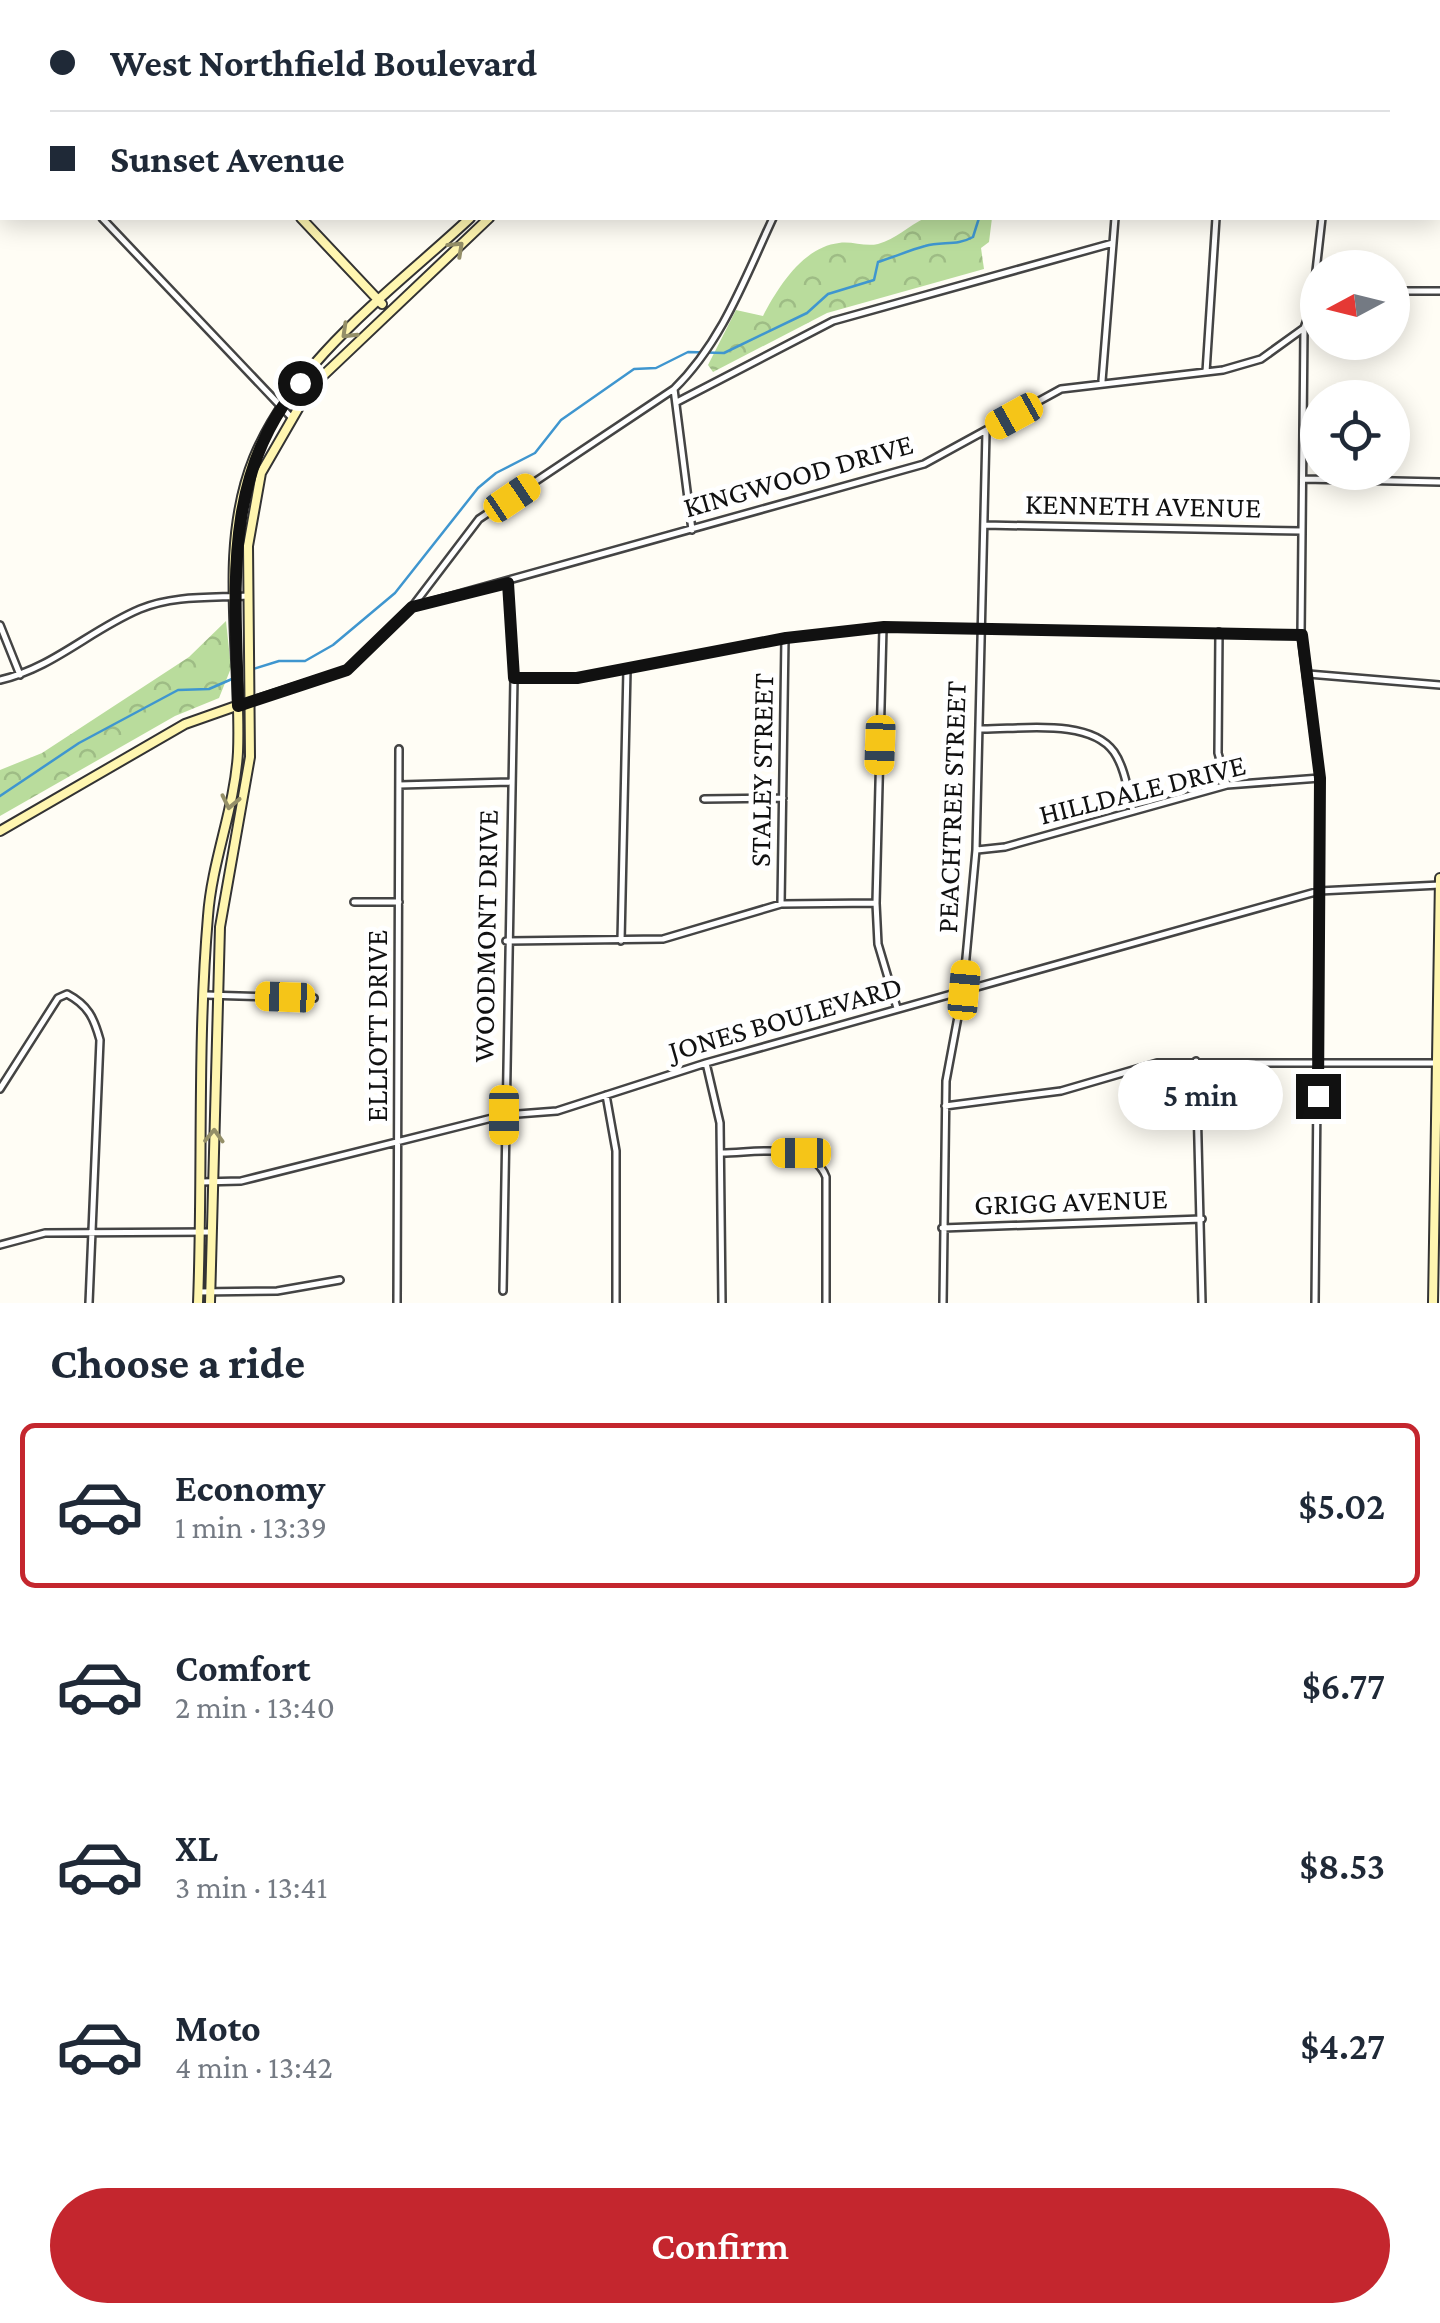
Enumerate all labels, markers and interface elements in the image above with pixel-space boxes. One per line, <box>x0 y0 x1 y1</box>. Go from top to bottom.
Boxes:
text: West Northfield Boulevard <box>110 42 537 84</box>
text: Sunset Avenue <box>110 138 345 180</box>
one-way arrow <box>445 242 464 260</box>
north arrow <box>1300 250 1410 360</box>
map controls <box>1300 250 1410 490</box>
one-way arrow <box>341 320 359 338</box>
route start <box>278 361 323 406</box>
button: locate <box>1300 380 1410 490</box>
car <box>980 388 1048 444</box>
street label: KINGWOOD DRIVE <box>680 426 916 524</box>
car <box>479 469 545 527</box>
street label: KENNETH AVENUE <box>1025 486 1261 524</box>
street label: STALEY STREET <box>743 673 779 867</box>
street label: PEACHTREE STREET <box>930 680 972 934</box>
car <box>864 714 896 776</box>
street label: HILLDALE DRIVE <box>1035 747 1249 831</box>
one-way arrow <box>221 793 242 810</box>
street label: WOODMONT DRIVE <box>466 809 504 1063</box>
street label: ELLIOTT DRIVE <box>360 930 393 1122</box>
car <box>946 959 982 1021</box>
street label: JONES BOULEVARD <box>662 969 906 1068</box>
car <box>254 981 316 1013</box>
callout: 5 min <box>1118 1061 1283 1131</box>
route end <box>1296 1074 1341 1119</box>
text: 5 min <box>1163 1077 1238 1113</box>
car <box>489 1085 519 1145</box>
one-way arrow <box>204 1127 225 1143</box>
car <box>771 1138 831 1168</box>
street label: GRIGG AVENUE <box>974 1181 1168 1221</box>
text: Choose a ride <box>50 1338 305 1388</box>
icon: car <box>55 1461 145 1551</box>
text: Economy <box>175 1467 325 1509</box>
text: $5.02 <box>1299 1485 1385 1527</box>
text: 1 min · 13:39 <box>175 1509 327 1545</box>
icon: car <box>55 1641 145 1731</box>
text: Comfort <box>175 1647 311 1689</box>
text: $6.77 <box>1302 1665 1385 1707</box>
text: 2 min · 13:40 <box>175 1689 335 1725</box>
icon: car <box>55 1821 145 1911</box>
text: XL <box>175 1827 218 1869</box>
text: $8.53 <box>1300 1845 1385 1887</box>
text: 3 min · 13:41 <box>175 1869 327 1905</box>
icon: car <box>55 2001 145 2091</box>
text: Moto <box>175 2007 261 2049</box>
text: $4.27 <box>1300 2025 1385 2067</box>
text: 4 min · 13:42 <box>175 2049 333 2085</box>
button: Confirm <box>50 2188 1390 2303</box>

